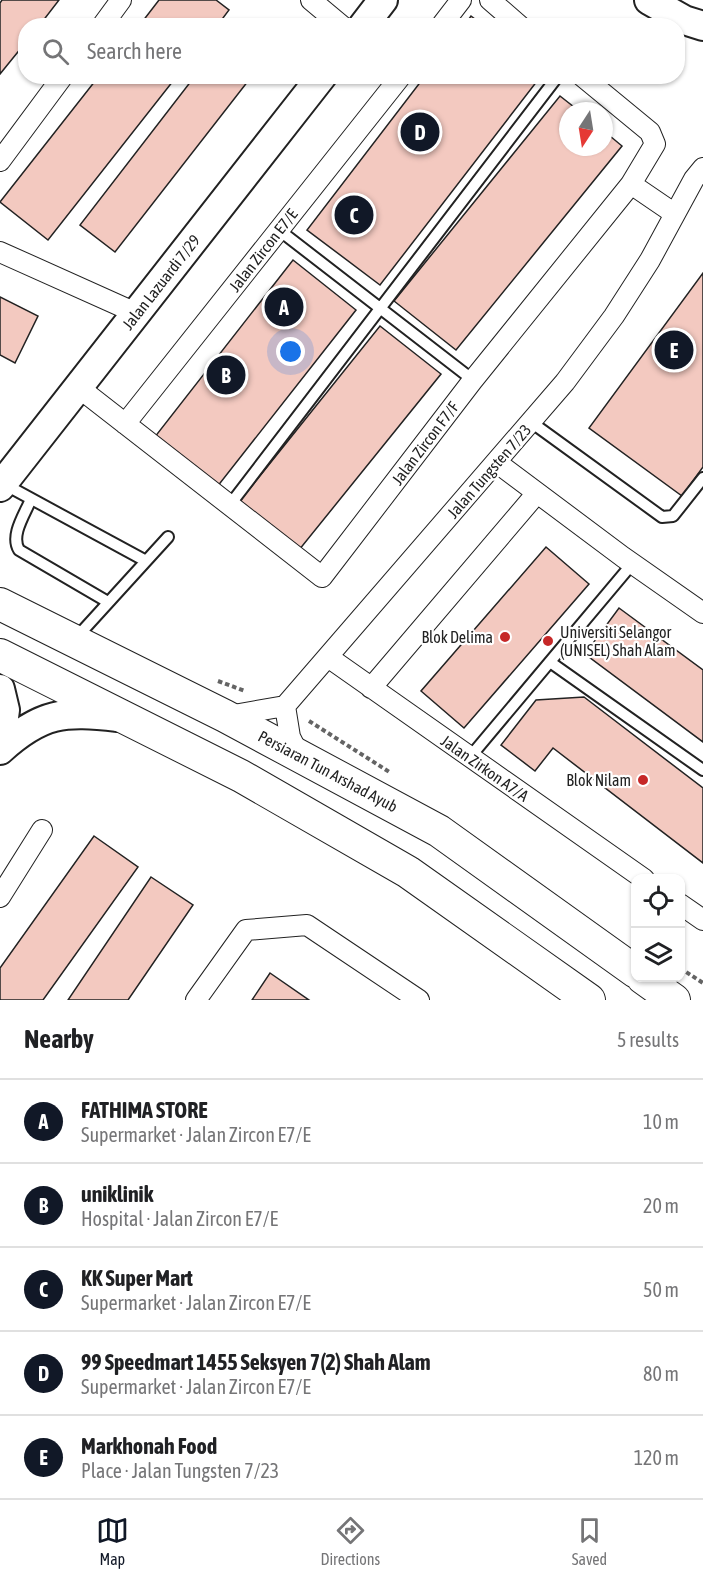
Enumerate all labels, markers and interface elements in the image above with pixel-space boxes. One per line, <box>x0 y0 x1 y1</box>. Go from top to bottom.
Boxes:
search box <box>18 18 685 84</box>
icon: search <box>39 35 72 68</box>
text: Search here <box>87 38 182 64</box>
north arrow <box>559 102 613 156</box>
pin: D <box>400 110 440 154</box>
pin: C <box>334 192 374 238</box>
street label: Jalan Zircon E7/E <box>225 205 301 295</box>
street label: Jalan Lazuardi 7/29 <box>119 231 203 333</box>
pin: A <box>264 284 304 330</box>
pin: E <box>654 328 694 372</box>
your location <box>276 337 305 366</box>
pin: B <box>206 352 246 398</box>
street label: Jalan Zircon F7/F <box>388 398 462 488</box>
street label: Jalan Tungsten 7/23 <box>443 421 535 522</box>
place label: Universiti Selangor (UNISEL) Shah Alam <box>560 623 675 660</box>
place label: Blok Delima <box>421 628 493 646</box>
marker: Blok Delima <box>498 630 512 644</box>
marker: Universiti Selangor (UNISEL) Shah Alam <box>541 634 555 648</box>
street label: Persiaran Tun Arshad Ayub <box>255 727 401 816</box>
street label: Jalan Zirkon A7/A <box>438 731 532 805</box>
place label: Blok Nilam <box>566 771 631 789</box>
marker: Blok Nilam <box>636 773 650 787</box>
map controls <box>631 874 685 982</box>
button: locate <box>631 874 685 928</box>
button: layers <box>631 928 685 982</box>
text: Nearby <box>24 1024 94 1054</box>
text: 5 results <box>617 1028 679 1051</box>
text: FATHIMA STORE <box>81 1097 208 1123</box>
text: A <box>39 1110 48 1133</box>
text: 10 m <box>643 1110 679 1133</box>
text: Supermarket · Jalan Zircon E7/E <box>81 1123 311 1146</box>
text: uniklinik <box>81 1181 153 1207</box>
text: B <box>39 1194 48 1217</box>
text: 20 m <box>643 1194 679 1217</box>
text: Hospital · Jalan Zircon E7/E <box>81 1207 278 1230</box>
text: KK Super Mart <box>81 1265 193 1291</box>
text: C <box>39 1278 48 1301</box>
text: 50 m <box>643 1278 679 1301</box>
text: Supermarket · Jalan Zircon E7/E <box>81 1291 311 1314</box>
text: 99 Speedmart 1455 Seksyen 7(2) Shah Alam <box>81 1349 431 1375</box>
text: D <box>38 1362 49 1385</box>
text: 80 m <box>643 1362 679 1385</box>
text: Supermarket · Jalan Zircon E7/E <box>81 1375 311 1398</box>
text: Markhonah Food <box>81 1433 217 1459</box>
text: E <box>39 1446 48 1469</box>
text: 120 m <box>634 1446 679 1469</box>
text: Place · Jalan Tungsten 7/23 <box>81 1459 279 1482</box>
tab: Map <box>96 1514 129 1568</box>
tab: Directions <box>320 1514 380 1568</box>
tab: Saved <box>572 1514 607 1568</box>

